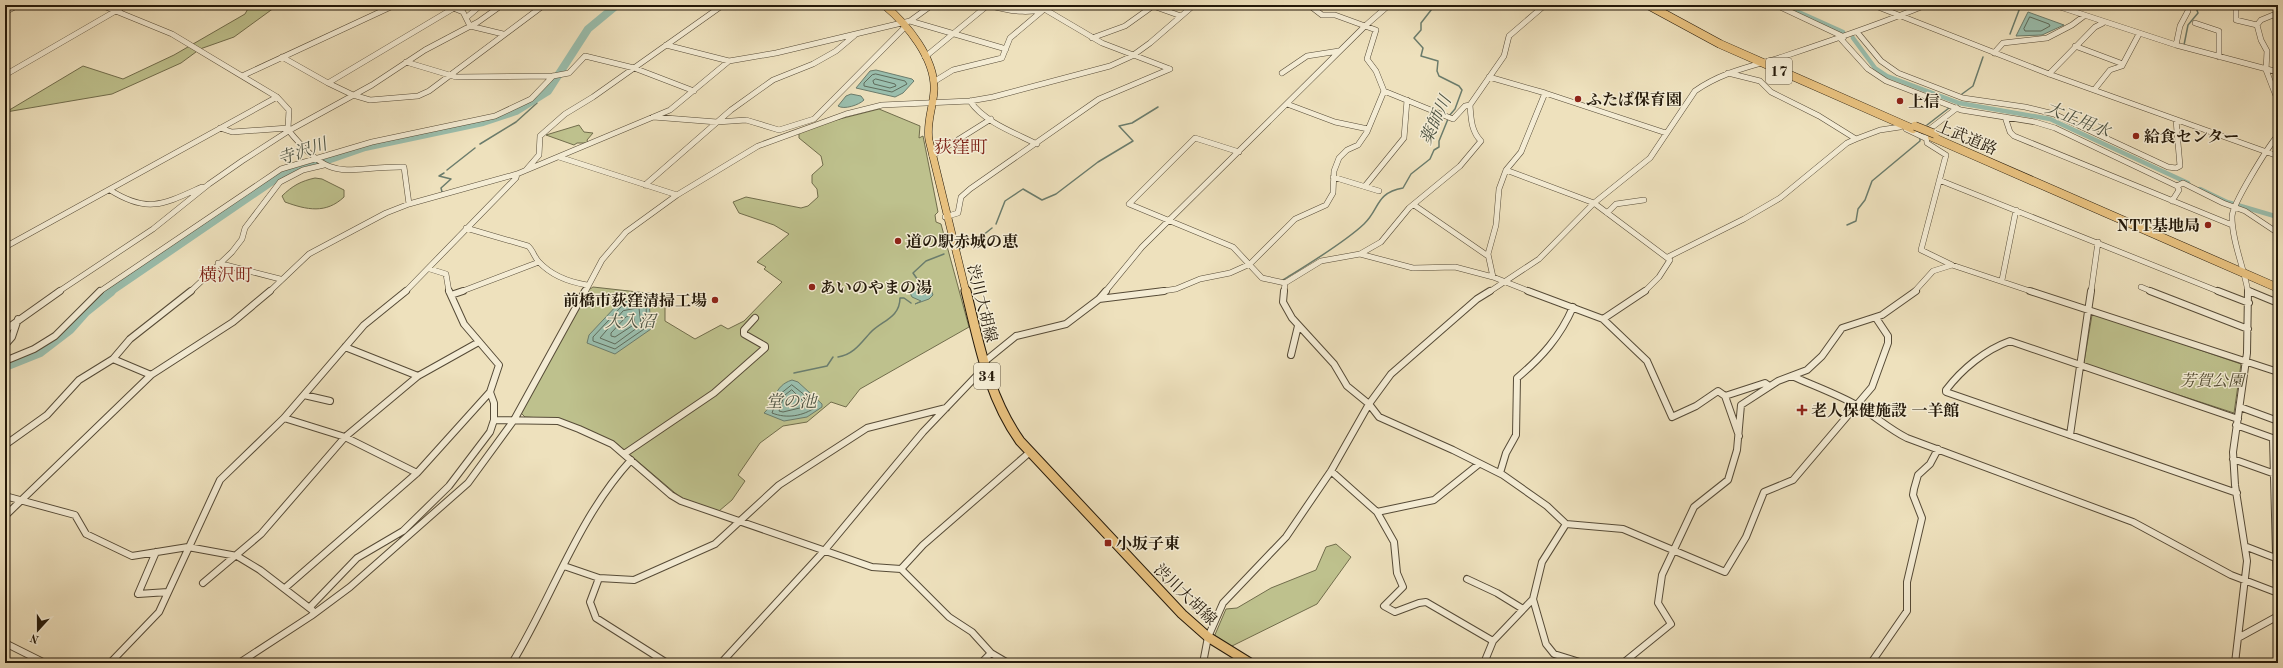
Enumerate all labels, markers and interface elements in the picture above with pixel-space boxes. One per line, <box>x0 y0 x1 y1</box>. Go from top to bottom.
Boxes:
road number: 17 <box>1766 58 1792 84</box>
water label: 薬師川 <box>1416 91 1456 147</box>
place label: ふたば保育園 <box>1586 91 1682 109</box>
place label: 上信 <box>1908 93 1940 111</box>
marker: ふたば保育園 <box>1573 94 1583 104</box>
marker: 上信 <box>1895 96 1905 106</box>
water label: 大正用水 <box>2043 98 2115 142</box>
street label: 上武道路 <box>1934 117 2000 159</box>
place label: 給食センター <box>2144 128 2239 146</box>
marker: 給食センター <box>2131 131 2141 141</box>
water label: 寺沢川 <box>275 134 331 169</box>
district label: 荻窪町 <box>934 137 988 157</box>
place label: NTT基地局 <box>2117 217 2200 235</box>
marker: NTT基地局 <box>2203 220 2213 230</box>
place label: 道の駅赤城の恵 <box>906 233 1018 251</box>
marker: 道の駅赤城の恵 <box>893 236 903 246</box>
street label: 渋川大胡線 <box>964 262 1000 344</box>
district label: 横沢町 <box>199 265 253 285</box>
place label: あいのやまの湯 <box>820 279 932 297</box>
marker: あいのやまの湯 <box>807 282 817 292</box>
place label: 前橋市荻窪清掃工場 <box>563 292 707 310</box>
marker: 前橋市荻窪清掃工場 <box>710 295 720 305</box>
water label: 大入沼 <box>605 312 658 331</box>
road number: 34 <box>974 363 1000 389</box>
park label: 芳賀公園 <box>2180 372 2247 390</box>
water label: 堂の池 <box>766 392 818 411</box>
place label: 老人保健施設 一羊館 <box>1811 402 1959 420</box>
marker: 老人保健施設 一羊館 <box>1796 404 1808 416</box>
place label: 小坂子東 <box>1116 535 1180 553</box>
marker: 小坂子東 <box>1103 538 1113 548</box>
street label: 渋川大胡線 <box>1150 560 1220 629</box>
north arrow <box>18 610 58 650</box>
text: N <box>29 631 41 645</box>

